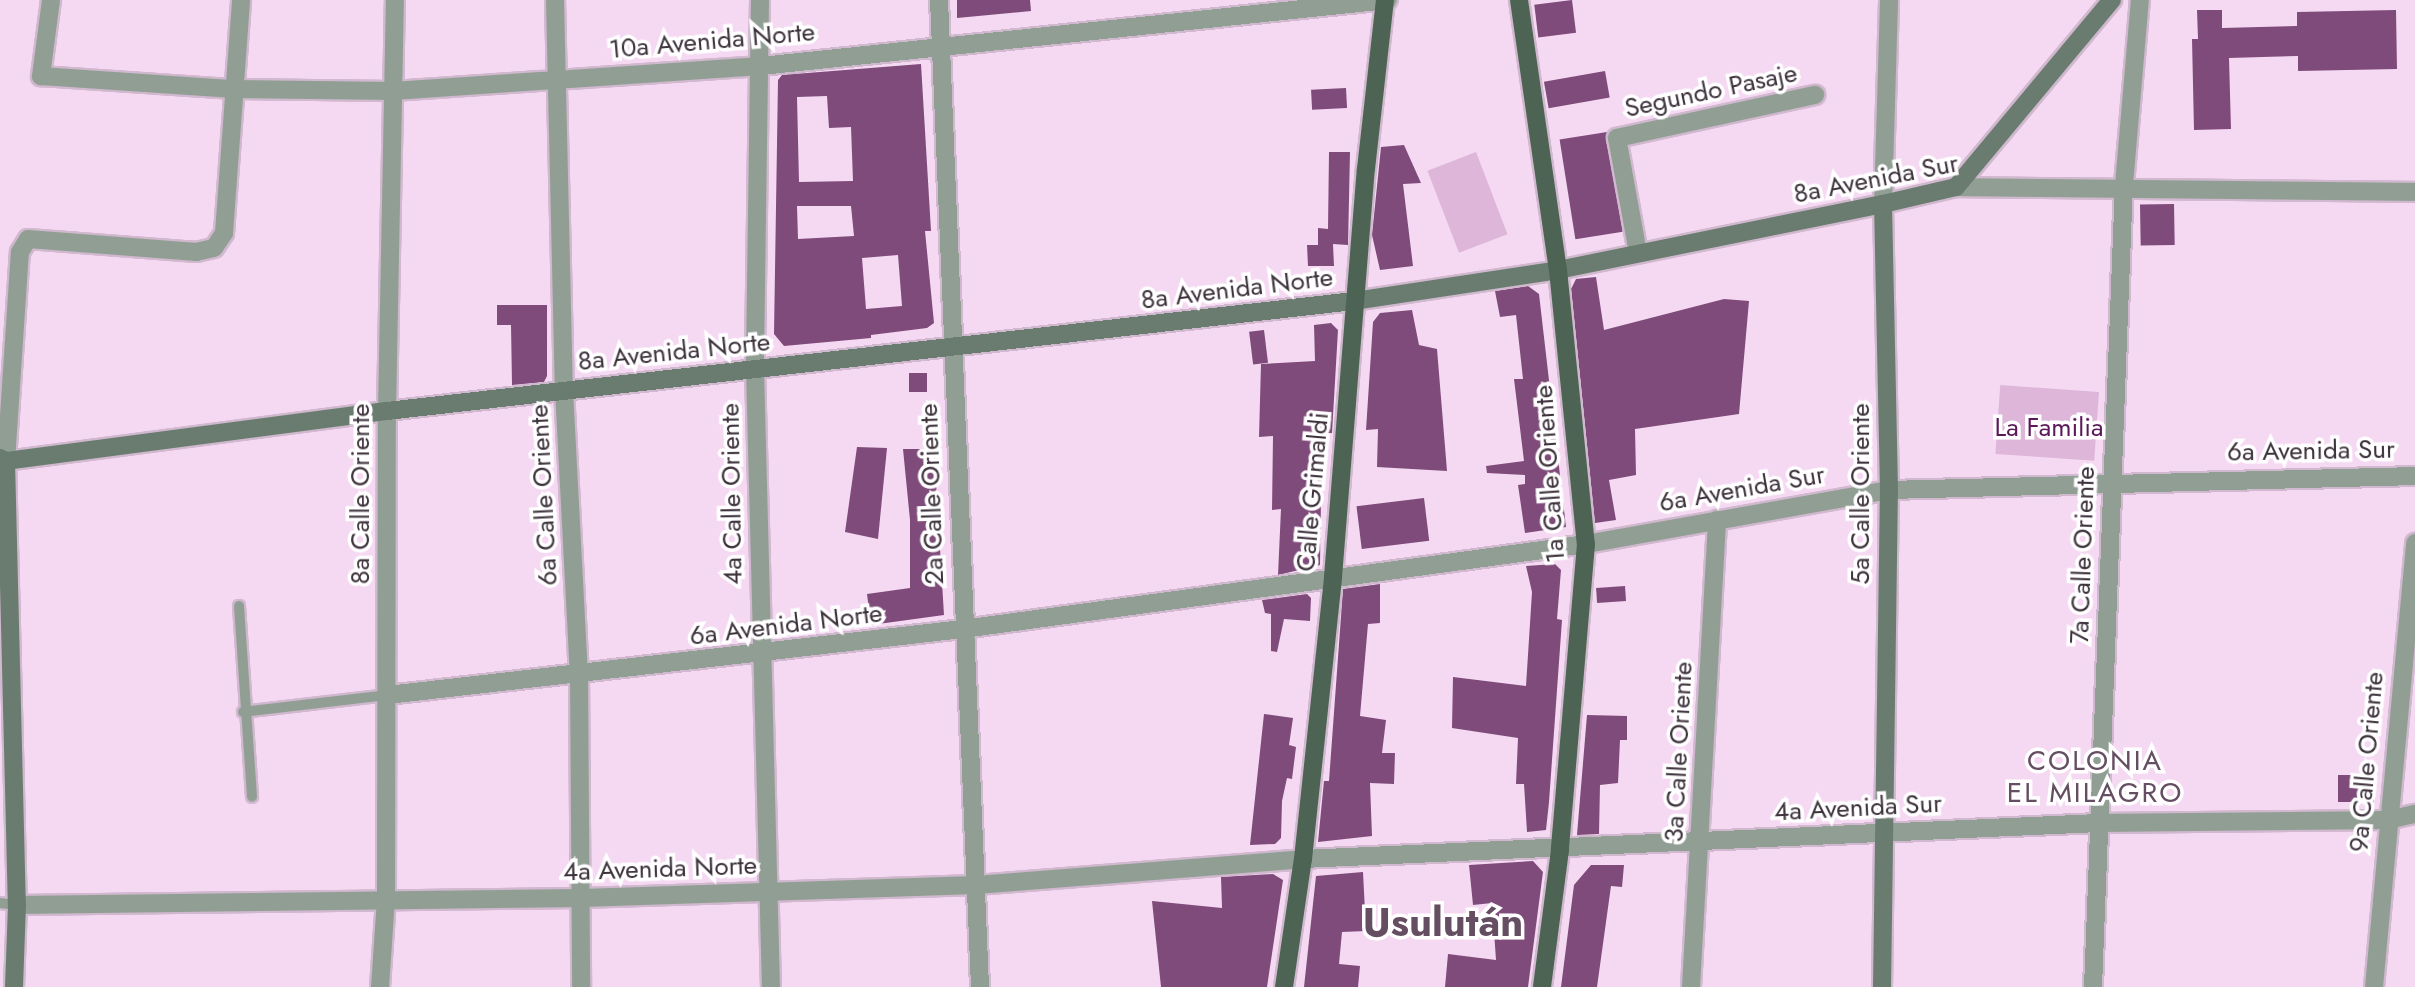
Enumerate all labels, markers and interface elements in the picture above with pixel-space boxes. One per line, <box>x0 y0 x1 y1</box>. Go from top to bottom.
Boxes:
street label: 10a Avenida Norte <box>608 16 816 66</box>
street label: Segundo Pasaje <box>1622 58 1800 124</box>
street label: 8a Avenida Sur <box>1791 148 1961 210</box>
street label: 8a Avenida Norte <box>1139 262 1335 316</box>
street label: 8a Avenida Norte <box>576 326 772 378</box>
street label: 1a Calle Oriente <box>1528 384 1572 564</box>
street label: 6a Calle Oriente <box>524 403 564 587</box>
street label: 4a Calle Oriente <box>715 403 749 585</box>
street label: 2a Calle Oriente <box>913 403 951 585</box>
street label: 5a Calle Oriente <box>1845 403 1877 585</box>
street label: 8a Calle Oriente <box>345 404 377 584</box>
street label: Calle Grimaldi <box>1291 411 1335 573</box>
park label: La Familia <box>1994 412 2104 444</box>
street label: 6a Avenida Sur <box>2227 434 2395 468</box>
street label: 6a Avenida Sur <box>1657 459 1827 519</box>
street label: 7a Calle Oriente <box>2064 466 2102 644</box>
street label: 6a Avenida Norte <box>688 598 884 652</box>
street label: 3a Calle Oriente <box>1659 661 1699 843</box>
street label: 9a Calle Oriente <box>2344 671 2390 853</box>
district label: COLONIA EL MILAGRO <box>2008 744 2182 810</box>
street label: 4a Avenida Sur <box>1773 788 1943 828</box>
street label: 4a Avenida Norte <box>562 850 758 888</box>
district label: Usulután <box>1363 898 1523 946</box>

